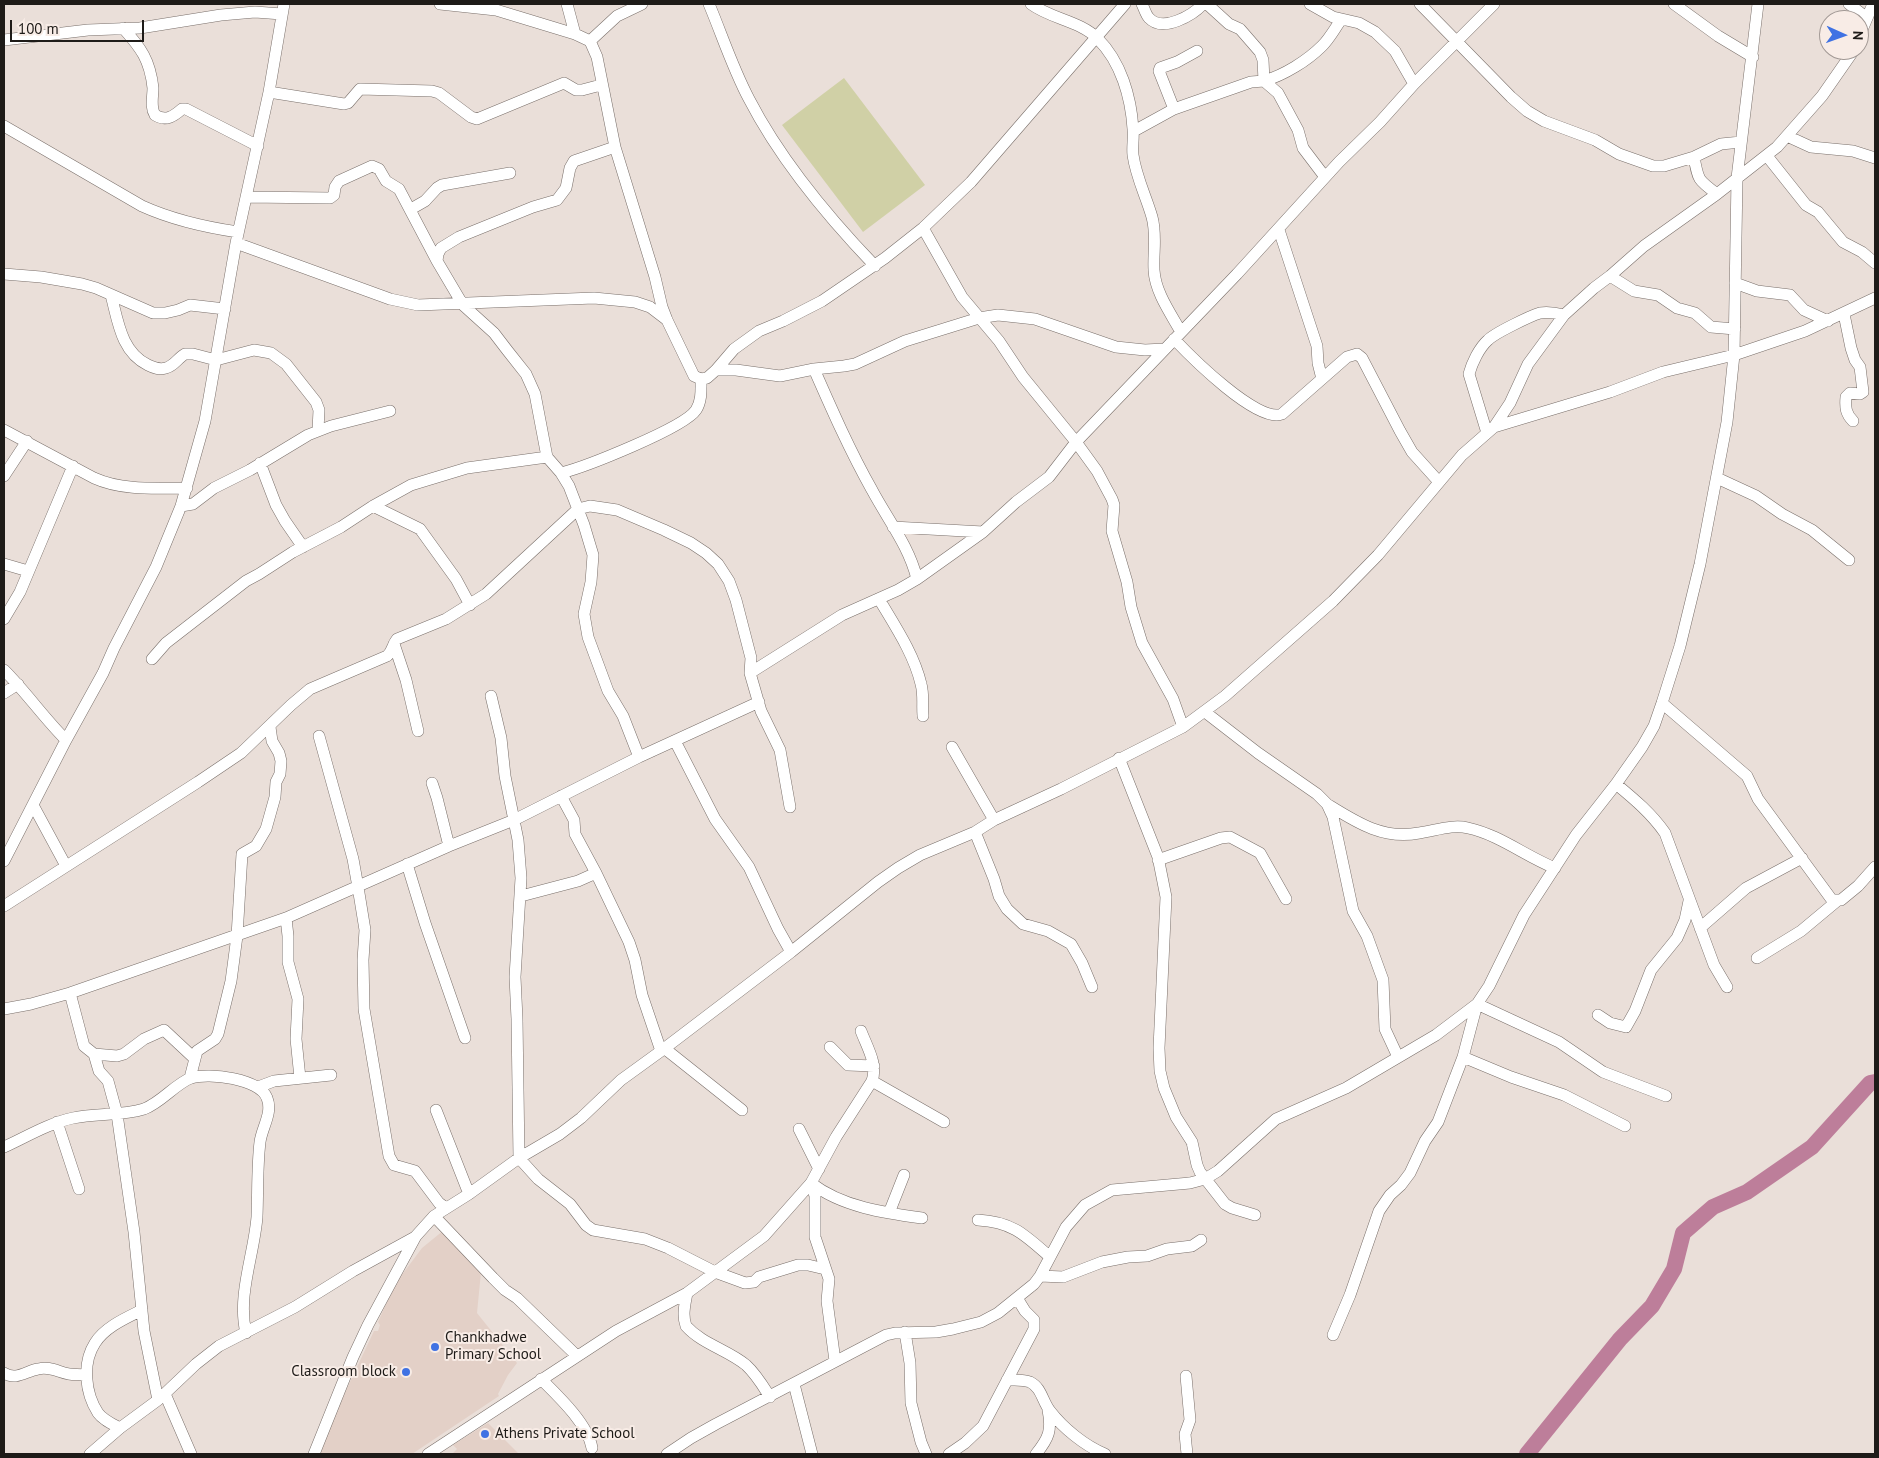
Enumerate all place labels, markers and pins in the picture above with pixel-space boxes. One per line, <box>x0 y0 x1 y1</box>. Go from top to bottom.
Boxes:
place label: Chankhadwe Primary School <box>445 1329 541 1364</box>
marker: Chankhadwe Primary School <box>429 1341 441 1353</box>
place label: Classroom block <box>291 1363 396 1381</box>
marker: Classroom block <box>400 1366 412 1378</box>
place label: Athens Private School <box>495 1425 635 1443</box>
marker: Athens Private School <box>479 1428 491 1440</box>

